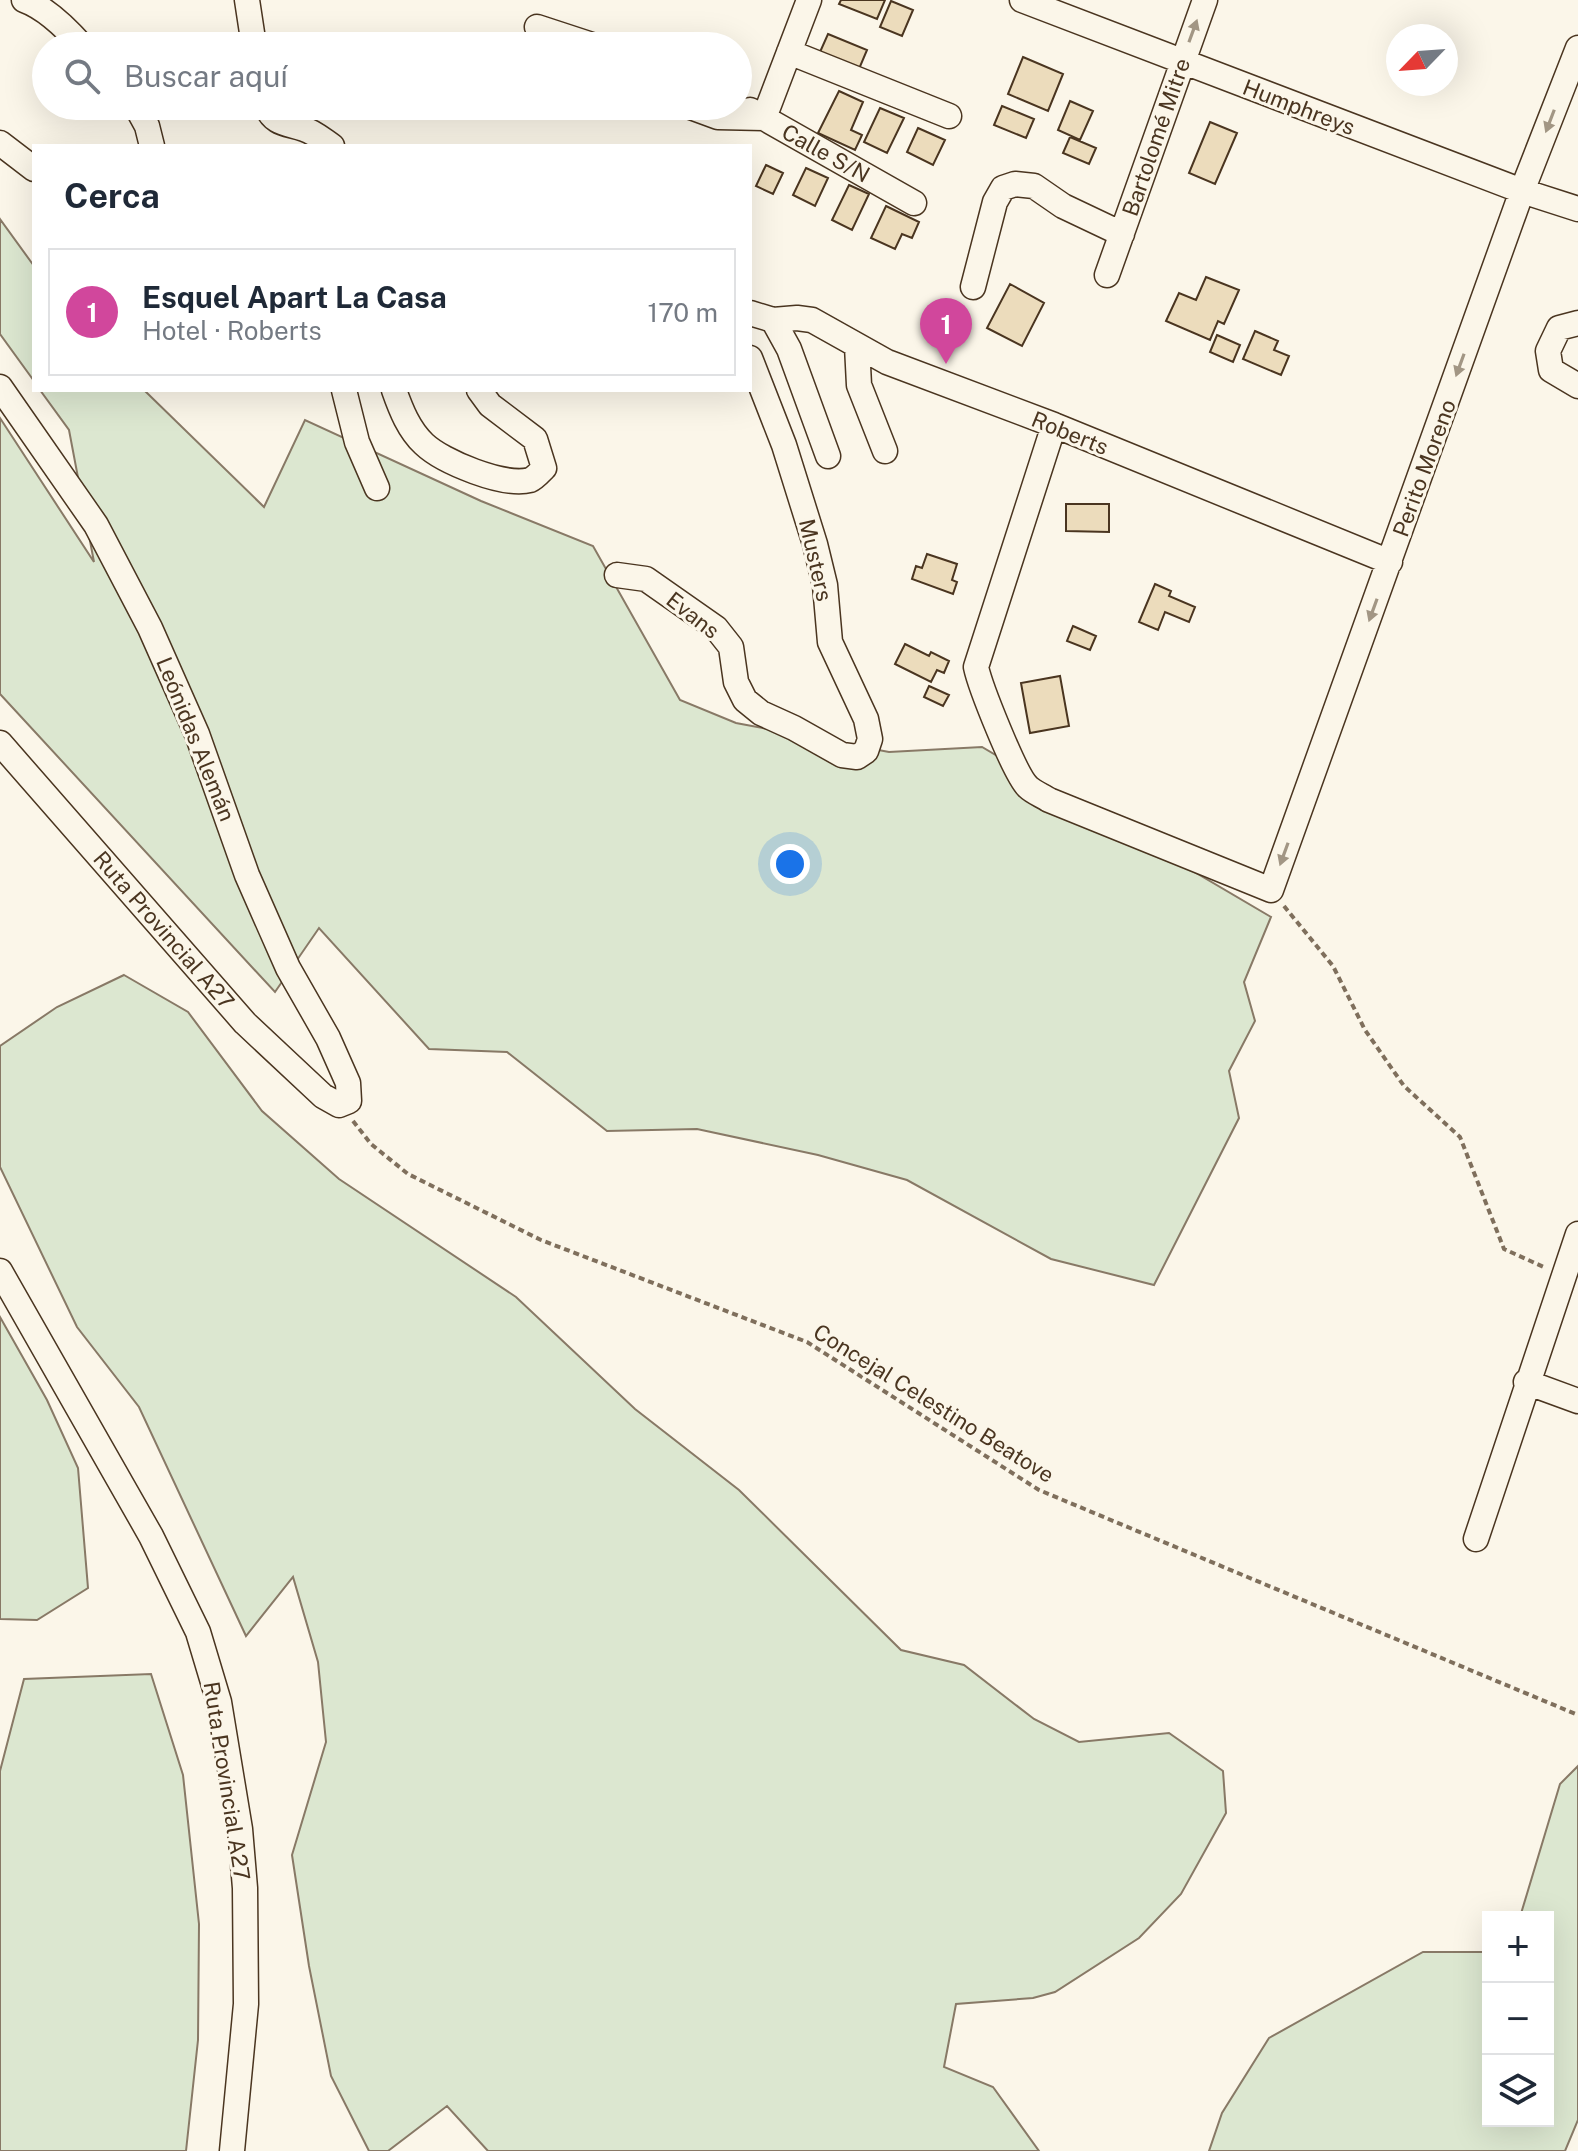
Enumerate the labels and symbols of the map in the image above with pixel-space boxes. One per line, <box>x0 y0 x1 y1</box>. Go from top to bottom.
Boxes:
one-way arrow <box>1187 19 1200 43</box>
north arrow <box>1386 24 1458 96</box>
street label: Bartolomé Mitre <box>1117 55 1195 219</box>
street label: Humphreys <box>1239 74 1359 140</box>
one-way arrow <box>1543 109 1556 133</box>
street label: Calle S/N <box>778 118 874 188</box>
pin: 1 <box>920 298 972 364</box>
one-way arrow <box>1454 353 1466 377</box>
street label: Perito Moreno <box>1387 396 1461 540</box>
street label: Roberts <box>1028 406 1112 460</box>
street label: Musters <box>794 516 838 604</box>
street label: Evans <box>661 586 725 644</box>
one-way arrow <box>1366 598 1379 622</box>
street label: Leónidas Alemán <box>151 653 241 825</box>
one-way arrow <box>1277 842 1290 866</box>
your location <box>770 844 810 884</box>
street label: Ruta Provincial A27 <box>88 846 240 1014</box>
street label: Concejal Celestino Beatove <box>809 1318 1059 1488</box>
street label: Ruta Provincial A27 <box>198 1680 256 1882</box>

